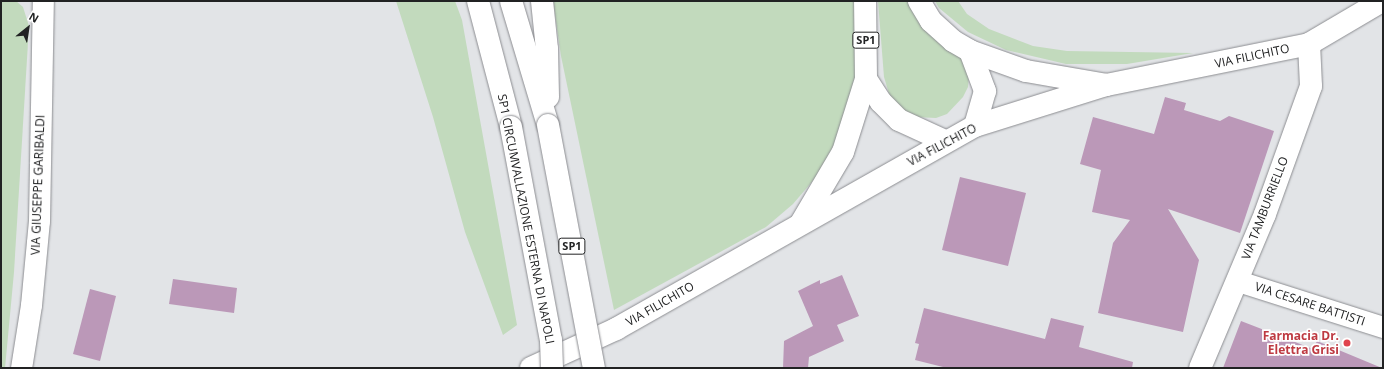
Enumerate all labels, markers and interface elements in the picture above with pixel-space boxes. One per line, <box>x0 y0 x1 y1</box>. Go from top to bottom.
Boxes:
north arrow <box>8 8 48 48</box>
text: N <box>27 8 42 26</box>
road number: SP1 <box>852 31 880 49</box>
street label: VIA FILICHITO <box>1213 41 1291 71</box>
street label: SP1 CIRCUMVALLAZIONE ESTERNA DI NAPOLI <box>495 93 557 345</box>
street label: VIA GIUSEPPE GARIBALDI <box>28 115 48 255</box>
street label: VIA FILICHITO <box>905 121 979 169</box>
street label: VIA TAMBURRIELLO <box>1239 154 1291 262</box>
road number: SP1 <box>558 237 586 255</box>
street label: VIA FILICHITO <box>623 279 697 329</box>
street label: VIA CESARE BATTISTI <box>1253 279 1367 329</box>
place label: Farmacia Dr. Elettra Grisi <box>1263 329 1339 357</box>
marker: Farmacia Dr. Elettra Grisi <box>1342 338 1352 348</box>

